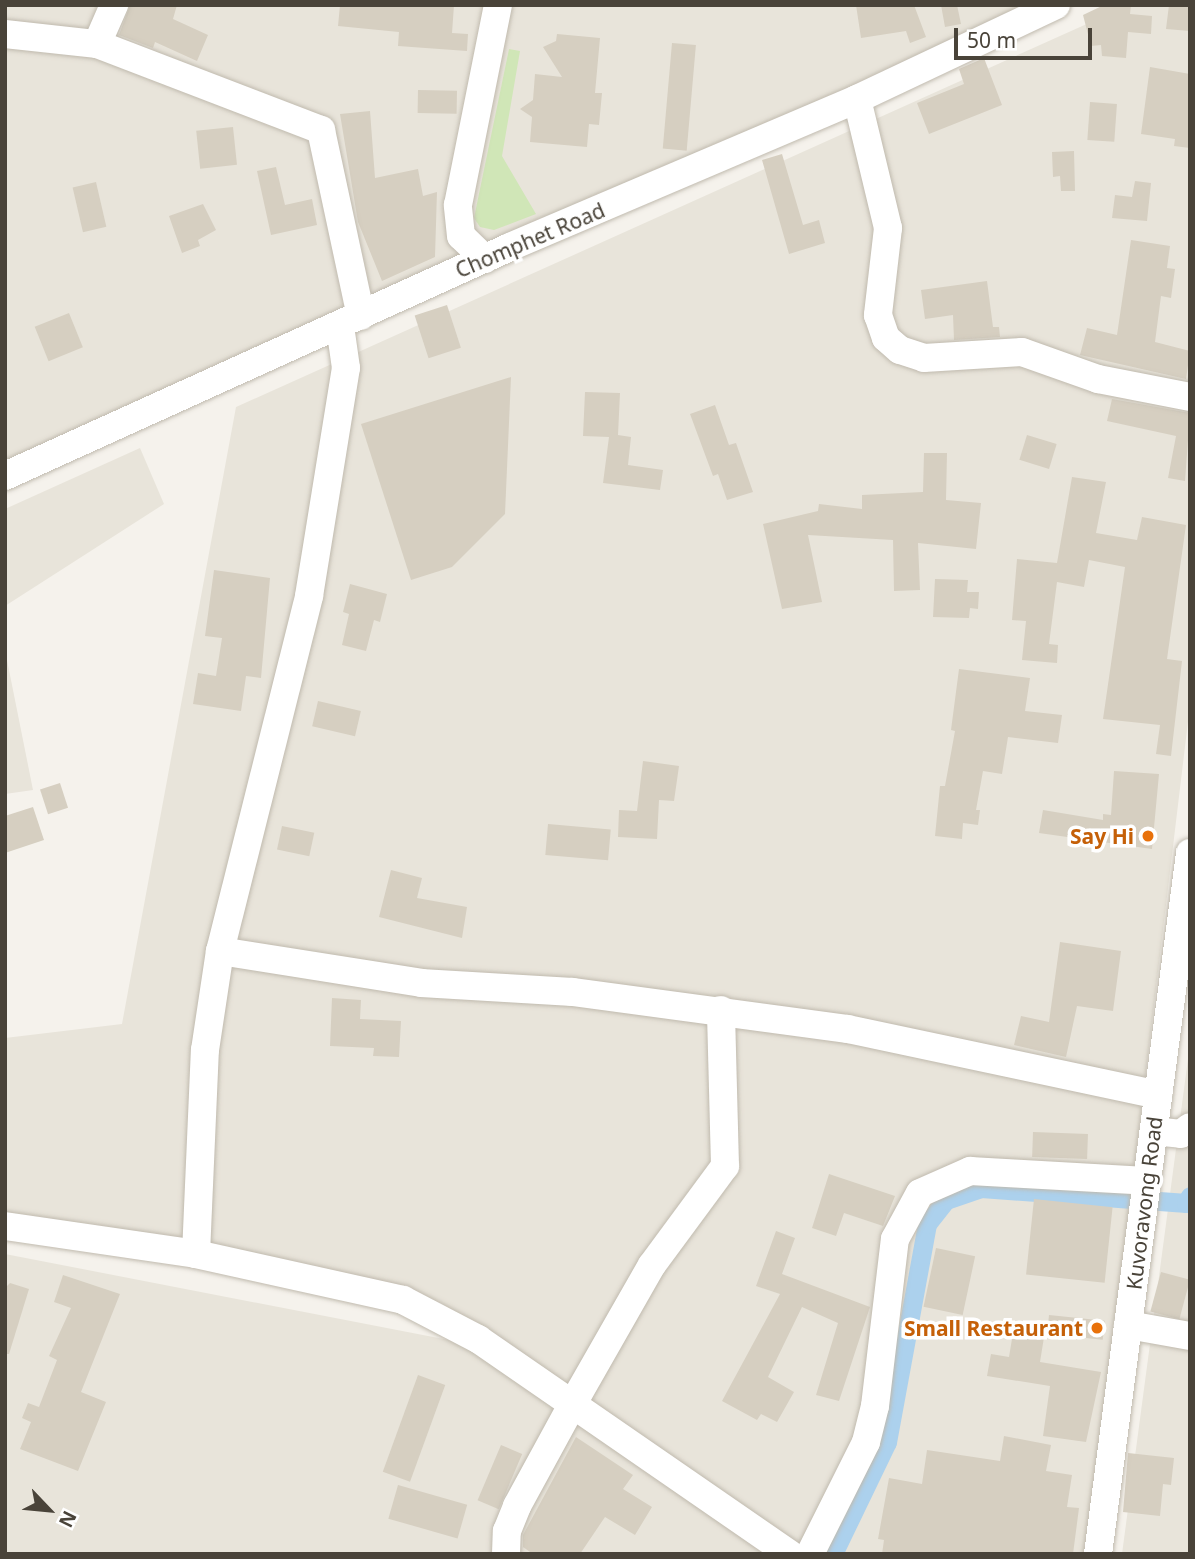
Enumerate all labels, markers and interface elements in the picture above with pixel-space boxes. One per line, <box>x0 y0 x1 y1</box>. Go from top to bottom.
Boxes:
scale bar <box>957 14 1095 58</box>
text: 50 m <box>967 26 1016 54</box>
street label: Chomphet Road <box>452 197 608 283</box>
place label: Say Hi <box>1070 823 1134 849</box>
marker: Say Hi <box>1140 828 1156 844</box>
street label: Kuvoravong Road <box>1121 1115 1167 1291</box>
place label: Small Restaurant <box>904 1315 1083 1341</box>
marker: Small Restaurant <box>1089 1320 1105 1336</box>
north arrow <box>14 1475 84 1545</box>
text: N <box>53 1507 83 1532</box>

